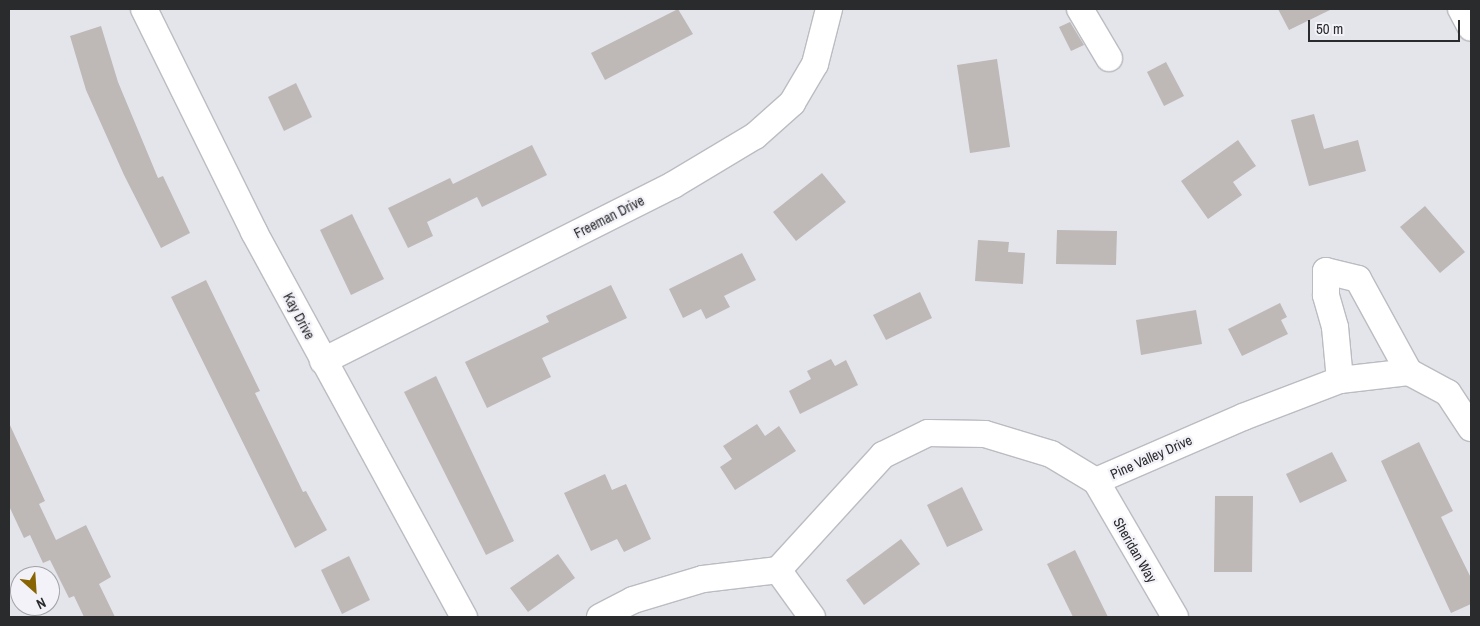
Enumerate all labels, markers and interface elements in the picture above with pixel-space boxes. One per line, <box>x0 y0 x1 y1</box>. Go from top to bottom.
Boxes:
scale bar <box>1310 10 1462 42</box>
text: 50 m <box>1316 18 1343 39</box>
street label: Freeman Drive <box>571 192 647 242</box>
street label: Kay Drive <box>280 290 318 342</box>
street label: Pine Valley Drive <box>1107 431 1195 483</box>
street label: Sheridan Way <box>1110 514 1160 586</box>
north arrow <box>10 566 60 616</box>
text: N <box>33 594 49 613</box>

